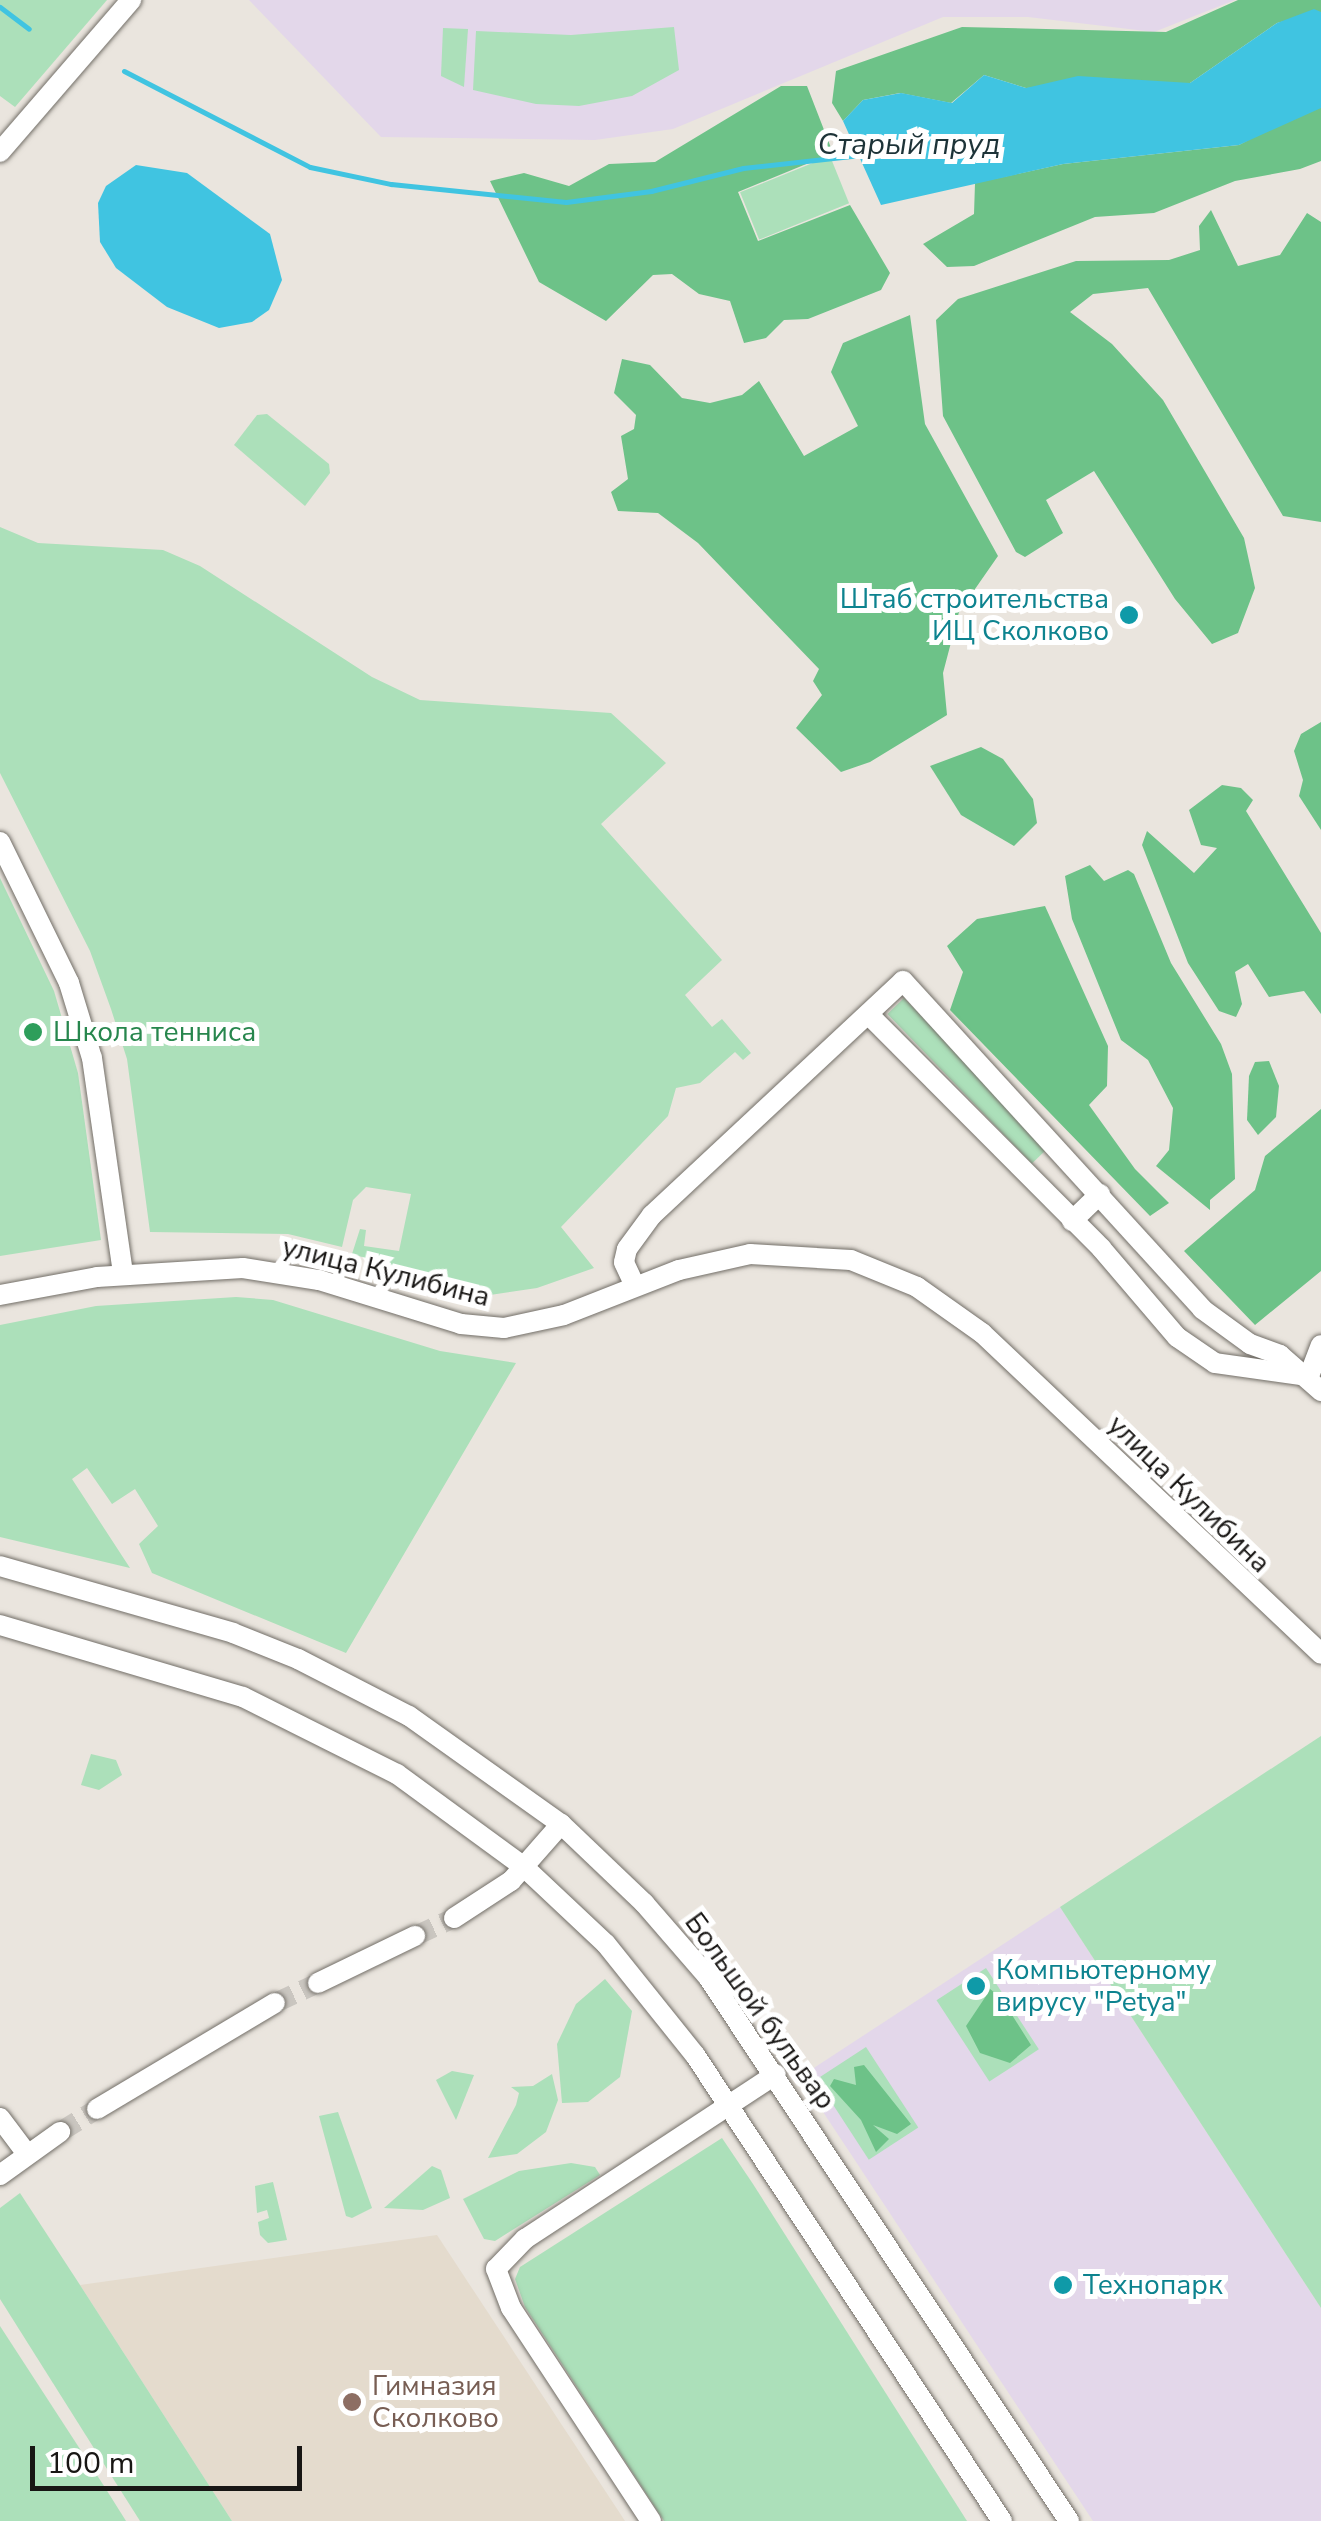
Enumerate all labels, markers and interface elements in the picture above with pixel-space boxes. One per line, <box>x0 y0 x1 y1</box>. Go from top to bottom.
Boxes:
water label: Старый пруд <box>818 127 1000 163</box>
place label: Штаб строительства ИЦ Сколково <box>840 582 1109 648</box>
marker: Штаб строительства ИЦ Сколково <box>1118 604 1140 626</box>
place label: Школа тенниса <box>53 1015 256 1049</box>
marker: Школа тенниса <box>22 1021 44 1043</box>
street label: улица Кулибина <box>279 1230 493 1314</box>
street label: улица Кулибина <box>1101 1408 1277 1580</box>
street label: Большой бульвар <box>677 1906 843 2116</box>
place label: Компьютерному вирусу "Petya" <box>996 1953 1211 2019</box>
marker: Компьютерному вирусу "Petya" <box>965 1975 987 1997</box>
place label: Технопарк <box>1083 2268 1223 2302</box>
marker: Технопарк <box>1052 2274 1074 2296</box>
place label: Гимназия Сколково <box>372 2369 499 2435</box>
marker: Гимназия Сколково <box>341 2391 363 2413</box>
scale bar <box>35 2426 308 2488</box>
text: 100 m <box>47 2443 134 2484</box>

